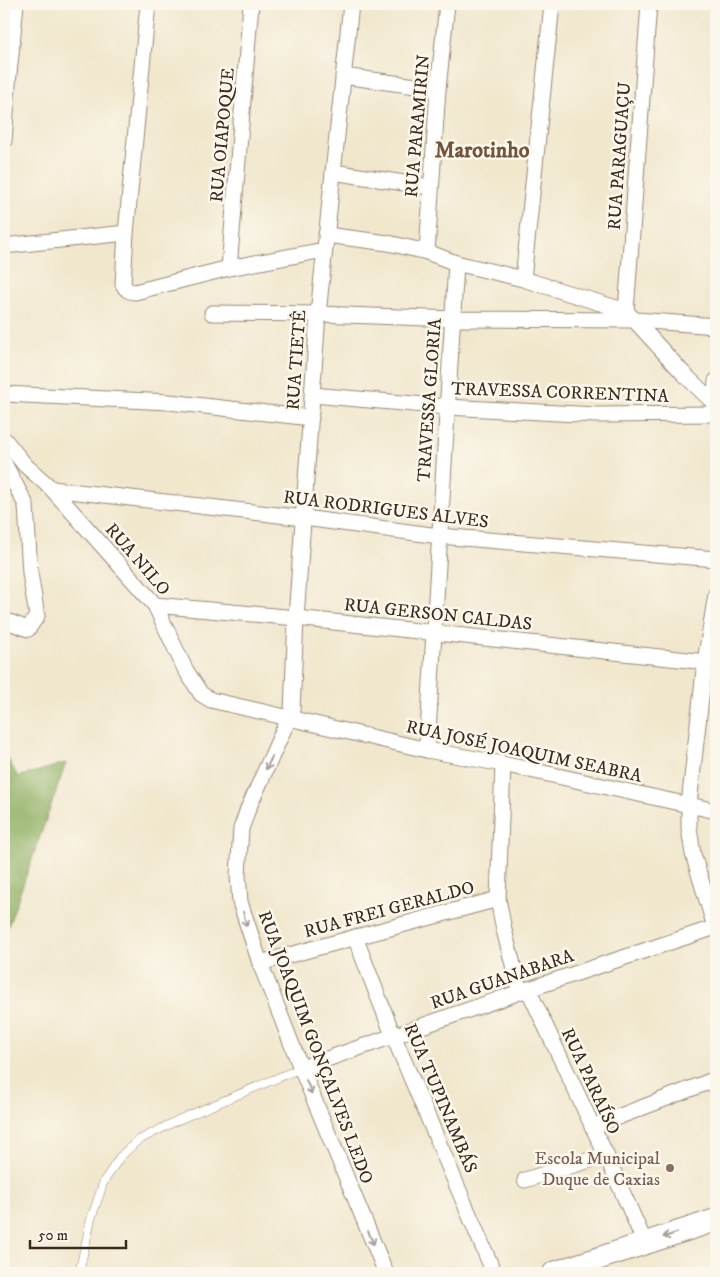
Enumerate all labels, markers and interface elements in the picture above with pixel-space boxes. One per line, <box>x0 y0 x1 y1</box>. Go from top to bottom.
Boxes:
street label: RUA PARAMIRIN <box>401 53 435 198</box>
street label: RUA OIAPOQUE <box>206 67 240 203</box>
street label: RUA PARAGUAÇU <box>604 81 636 231</box>
district label: Marotinho <box>435 137 530 164</box>
street label: RUA TIETÊ <box>283 309 311 411</box>
street label: TRAVESSA GLORIA <box>413 317 447 483</box>
street label: TRAVESSA CORRENTINA <box>451 378 670 408</box>
street label: RUA RODRIGUES ALVES <box>282 486 490 534</box>
street label: RUA NILO <box>100 519 175 600</box>
street label: RUA GERSON CALDAS <box>343 594 533 636</box>
street label: RUA JOSÉ JOAQUIM SEABRA <box>404 716 644 788</box>
one-way arrow <box>263 755 273 770</box>
street label: RUA FREI GERALDO <box>302 877 477 943</box>
street label: RUA JOAQUIM GONÇALVES LEDO <box>253 908 377 1187</box>
one-way arrow <box>241 911 250 927</box>
street label: RUA GUANABARA <box>428 945 577 1015</box>
street label: RUA TUPINAMBÁS <box>399 1020 482 1177</box>
street label: RUA PARAÍSO <box>556 1024 625 1138</box>
one-way arrow <box>306 1080 315 1095</box>
place label: Escola Municipal Duque de Caxias <box>535 1148 661 1191</box>
marker: Escola Municipal Duque de Caxias <box>664 1162 676 1174</box>
scale bar <box>30 1217 126 1249</box>
text: 50 m <box>38 1226 68 1245</box>
one-way arrow <box>368 1230 377 1245</box>
one-way arrow <box>662 1231 678 1241</box>

